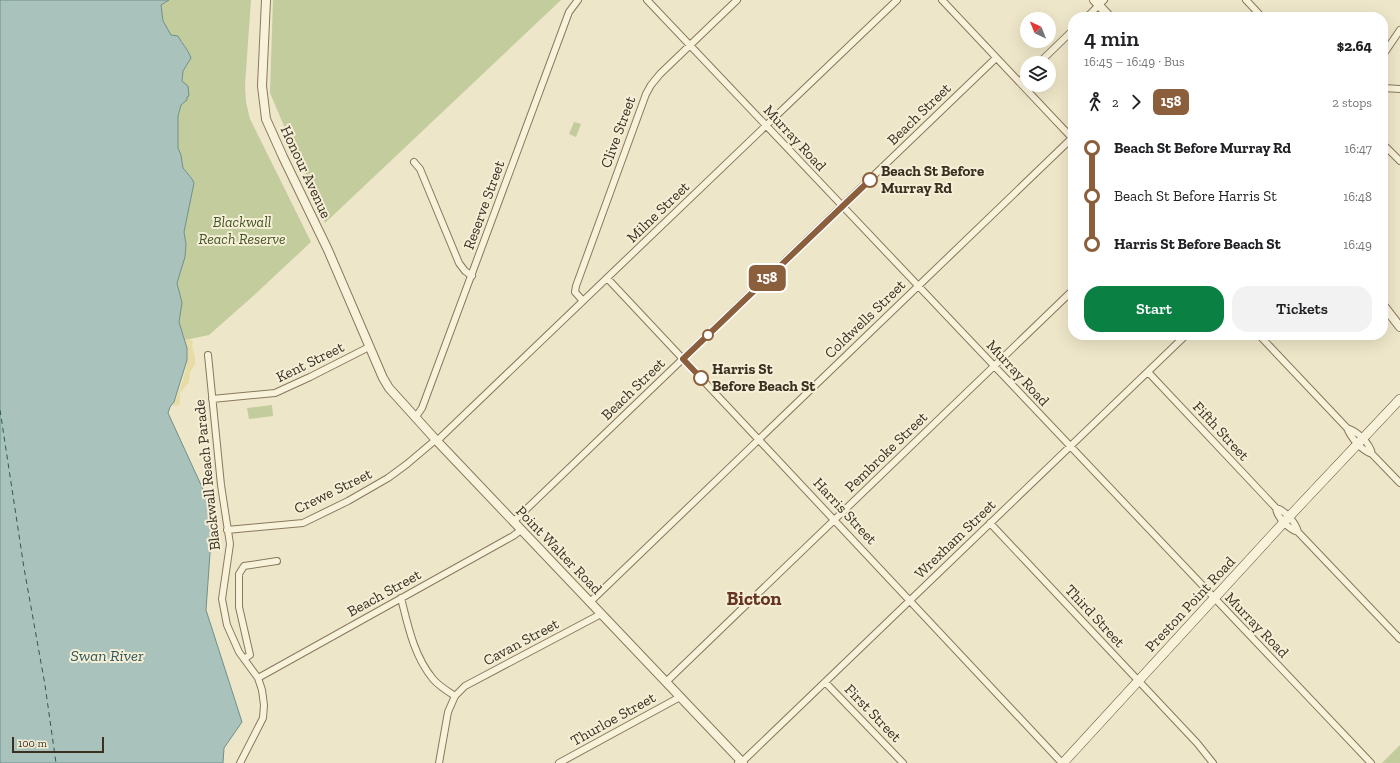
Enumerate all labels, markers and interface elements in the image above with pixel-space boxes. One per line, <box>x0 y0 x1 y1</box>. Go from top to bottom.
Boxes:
north arrow <box>1020 12 1056 48</box>
map controls <box>1020 12 1056 92</box>
text: 4 min <box>1084 25 1139 52</box>
text: $2.64 <box>1337 37 1372 55</box>
text: 16:45 – 16:49 · Bus <box>1084 54 1185 69</box>
button: layers <box>1020 56 1056 92</box>
street label: Beach Street <box>883 79 955 149</box>
icon: walk <box>1084 91 1106 113</box>
icon: forward <box>1125 91 1147 113</box>
street label: Clive Street <box>597 93 639 170</box>
text: 158 <box>1161 93 1181 110</box>
text: 2 <box>1112 95 1119 110</box>
text: 2 stops <box>1332 95 1372 110</box>
street label: Murray Road <box>760 101 831 175</box>
street label: Honour Avenue <box>277 123 335 221</box>
text: Beach St Before Murray Rd <box>1114 139 1291 157</box>
text: 16:47 <box>1344 141 1372 156</box>
street label: Reserve Street <box>460 158 509 252</box>
place label: Beach St Before Murray Rd <box>881 162 984 197</box>
marker: Beach St Before Murray Rd <box>862 172 878 188</box>
street label: Milne Street <box>623 177 693 246</box>
text: Beach St Before Harris St <box>1114 187 1277 205</box>
text: 16:48 <box>1343 189 1372 204</box>
park label: Blackwall Reach Reserve <box>198 213 286 248</box>
text: Harris St Before Beach St <box>1114 235 1281 253</box>
text: 16:49 <box>1343 237 1372 252</box>
line badge: 158 <box>744 265 790 291</box>
text: 158 <box>757 269 777 286</box>
street label: Coldwells Street <box>821 276 909 362</box>
button: Start <box>1084 286 1224 332</box>
button: Tickets <box>1232 286 1372 332</box>
unlabelled marker <box>702 329 714 341</box>
street label: Murray Road <box>983 336 1054 410</box>
street label: Kent Street <box>273 338 347 386</box>
street label: Beach Street <box>597 354 669 424</box>
place label: Harris St Before Beach St <box>712 360 816 395</box>
marker: Harris St Before Beach St <box>693 370 709 386</box>
street label: Fifth Street <box>1189 398 1253 465</box>
street label: Blackwall Reach Parade <box>190 399 224 551</box>
street label: Pembroke Street <box>841 408 931 496</box>
street label: Crewe Street <box>291 464 375 518</box>
street label: Harris Street <box>810 474 881 548</box>
street label: Wrexham Street <box>911 495 1000 582</box>
street label: Point Walter Road <box>512 502 606 599</box>
street label: Preston Point Road <box>1141 552 1239 655</box>
street label: Beach Street <box>344 565 424 621</box>
street label: Third Street <box>1061 581 1129 651</box>
district label: Bicton <box>726 587 782 610</box>
street label: Murray Road <box>1221 589 1293 662</box>
street label: Cavan Street <box>480 614 562 669</box>
water label: Swan River <box>71 646 144 665</box>
street label: First Street <box>841 680 905 746</box>
street label: Thurloe Street <box>568 688 659 750</box>
scale bar <box>12 735 104 754</box>
text: 100 m <box>18 737 47 750</box>

